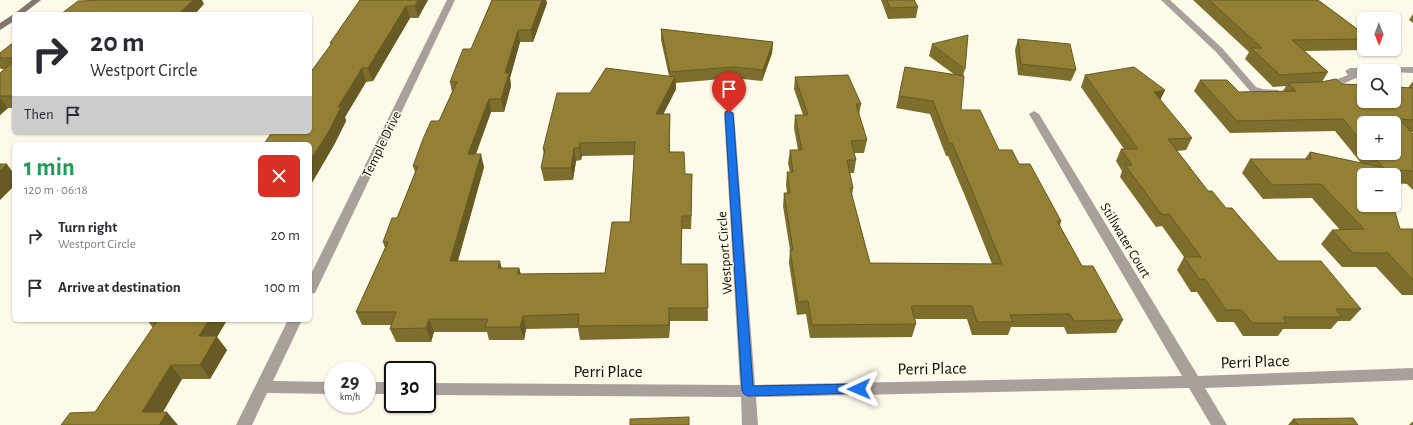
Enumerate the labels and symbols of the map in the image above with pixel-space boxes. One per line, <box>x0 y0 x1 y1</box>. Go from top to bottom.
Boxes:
north arrow <box>1357 12 1401 56</box>
pin <box>712 72 746 113</box>
street label: Temple Drive <box>360 109 404 180</box>
street label: Stillwater Court <box>1097 201 1153 281</box>
street label: Westport Circle <box>715 211 735 295</box>
street label: Perri Place <box>1220 352 1290 371</box>
street label: Perri Place <box>897 359 967 378</box>
speed limit sign: 30 <box>384 361 436 413</box>
street label: Perri Place <box>573 363 643 380</box>
position arrow <box>838 368 880 410</box>

